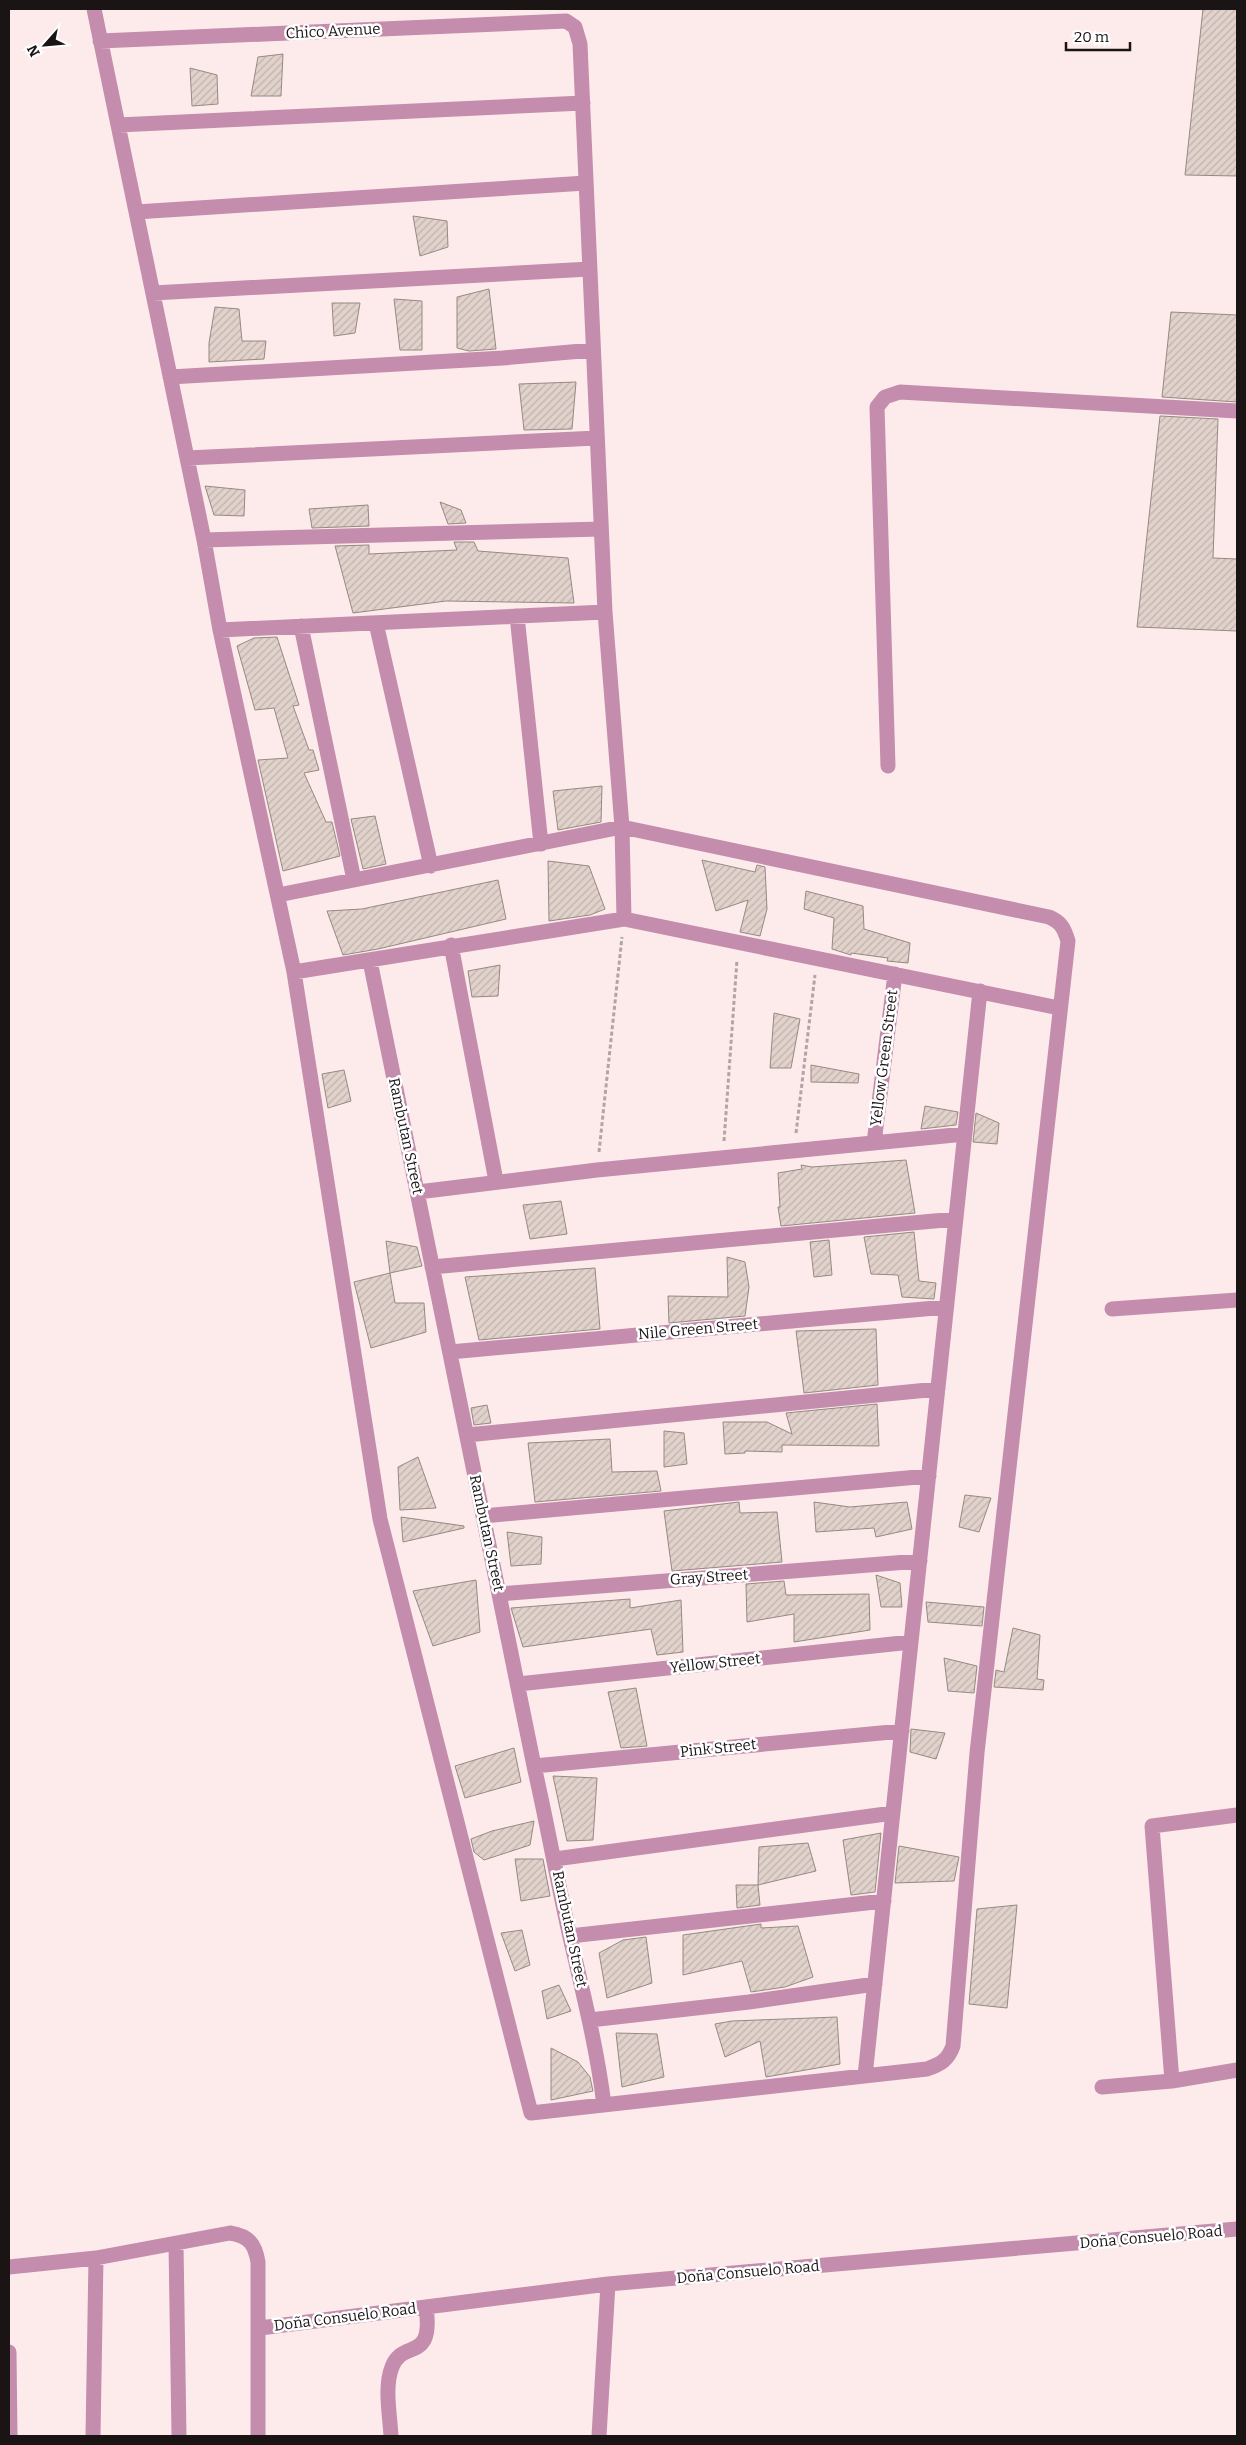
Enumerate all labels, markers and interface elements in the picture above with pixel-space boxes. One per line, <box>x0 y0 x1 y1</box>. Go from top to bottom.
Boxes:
north arrow <box>20 20 70 70</box>
street label: Chico Avenue <box>285 20 381 42</box>
scale bar <box>1066 20 1130 52</box>
text: 20 m <box>1074 28 1110 46</box>
text: N <box>24 42 44 59</box>
street label: Yellow Green Street <box>867 988 901 1127</box>
street label: Rambutan Street <box>385 1076 427 1196</box>
street label: Nile Green Street <box>637 1315 759 1343</box>
street label: Rambutan Street <box>466 1473 508 1593</box>
street label: Gray Street <box>669 1565 749 1589</box>
street label: Yellow Street <box>669 1649 762 1677</box>
street label: Pink Street <box>679 1735 758 1761</box>
street label: Rambutan Street <box>549 1869 591 1989</box>
street label: Doña Consuelo Road <box>1079 2222 1223 2252</box>
street label: Doña Consuelo Road <box>676 2257 820 2287</box>
street label: Doña Consuelo Road <box>273 2299 417 2335</box>

